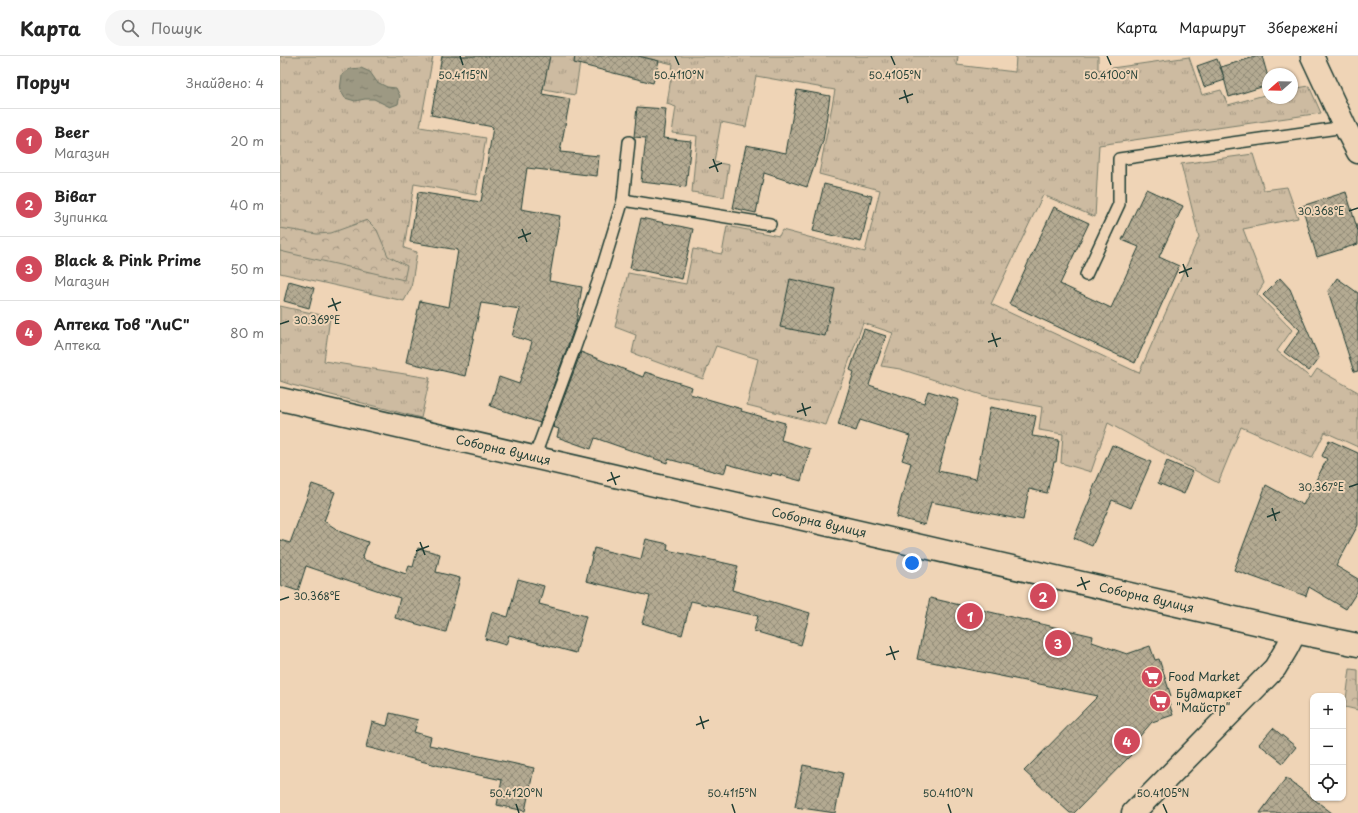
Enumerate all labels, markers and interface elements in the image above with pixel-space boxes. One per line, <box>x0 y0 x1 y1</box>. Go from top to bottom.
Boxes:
search box <box>105 10 385 46</box>
text: Карта <box>20 14 81 42</box>
text: Пошук <box>151 16 202 39</box>
icon: search <box>119 17 141 39</box>
text: Карта <box>1116 17 1157 38</box>
text: Маршрут <box>1179 17 1246 38</box>
text: Збережені <box>1268 17 1338 38</box>
text: 50.4115°N <box>438 67 488 82</box>
text: 50.4110°N <box>654 67 704 82</box>
text: 50.4105°N <box>869 67 922 82</box>
text: 50.4100°N <box>1084 67 1138 82</box>
north arrow <box>1262 68 1298 104</box>
text: Поруч <box>16 69 70 95</box>
text: Знайдено: 4 <box>186 73 264 92</box>
text: Beer <box>54 120 89 143</box>
text: 1 <box>26 131 32 150</box>
text: 20 m <box>230 131 264 150</box>
text: Магазин <box>54 143 110 162</box>
text: Віват <box>54 184 96 207</box>
text: 2 <box>24 195 34 214</box>
text: 40 m <box>230 195 264 214</box>
text: 30.368°E <box>1298 203 1344 218</box>
text: Зупинка <box>54 207 108 226</box>
text: Black & Pink Prime <box>54 248 201 271</box>
text: 3 <box>25 259 33 278</box>
text: 50 m <box>230 259 264 278</box>
text: Магазин <box>54 271 110 290</box>
text: Аптека Тов "ЛиС" <box>54 312 190 335</box>
text: 30.369°E <box>294 312 340 327</box>
text: 4 <box>25 323 33 342</box>
text: 80 m <box>230 323 264 342</box>
text: Аптека <box>54 335 101 354</box>
street label: Соборна вулиця <box>454 430 553 469</box>
text: 30.367°E <box>1298 479 1344 494</box>
street label: Соборна вулиця <box>770 502 868 541</box>
your location <box>902 553 922 573</box>
street label: Соборна вулиця <box>1097 577 1196 617</box>
pin: 2 <box>1030 581 1056 611</box>
text: 30.368°E <box>294 588 340 603</box>
pin: 1 <box>957 601 983 631</box>
pin: 3 <box>1045 628 1071 658</box>
supermarket icon: Food Market <box>1139 664 1165 690</box>
place label: Food Market <box>1168 667 1240 685</box>
place label: Будмаркет "Майстр" <box>1176 684 1242 716</box>
supermarket icon: Будмаркет "Майстр" <box>1147 688 1173 714</box>
map controls <box>1310 693 1346 801</box>
button: + <box>1310 693 1346 729</box>
pin: 4 <box>1114 726 1140 756</box>
button: − <box>1310 729 1346 765</box>
button: locate <box>1310 765 1346 801</box>
text: 50.4120°N <box>489 785 543 800</box>
text: 50.4115°N <box>707 785 757 800</box>
text: 50.4110°N <box>923 785 973 800</box>
text: 50.4105°N <box>1137 785 1190 800</box>

